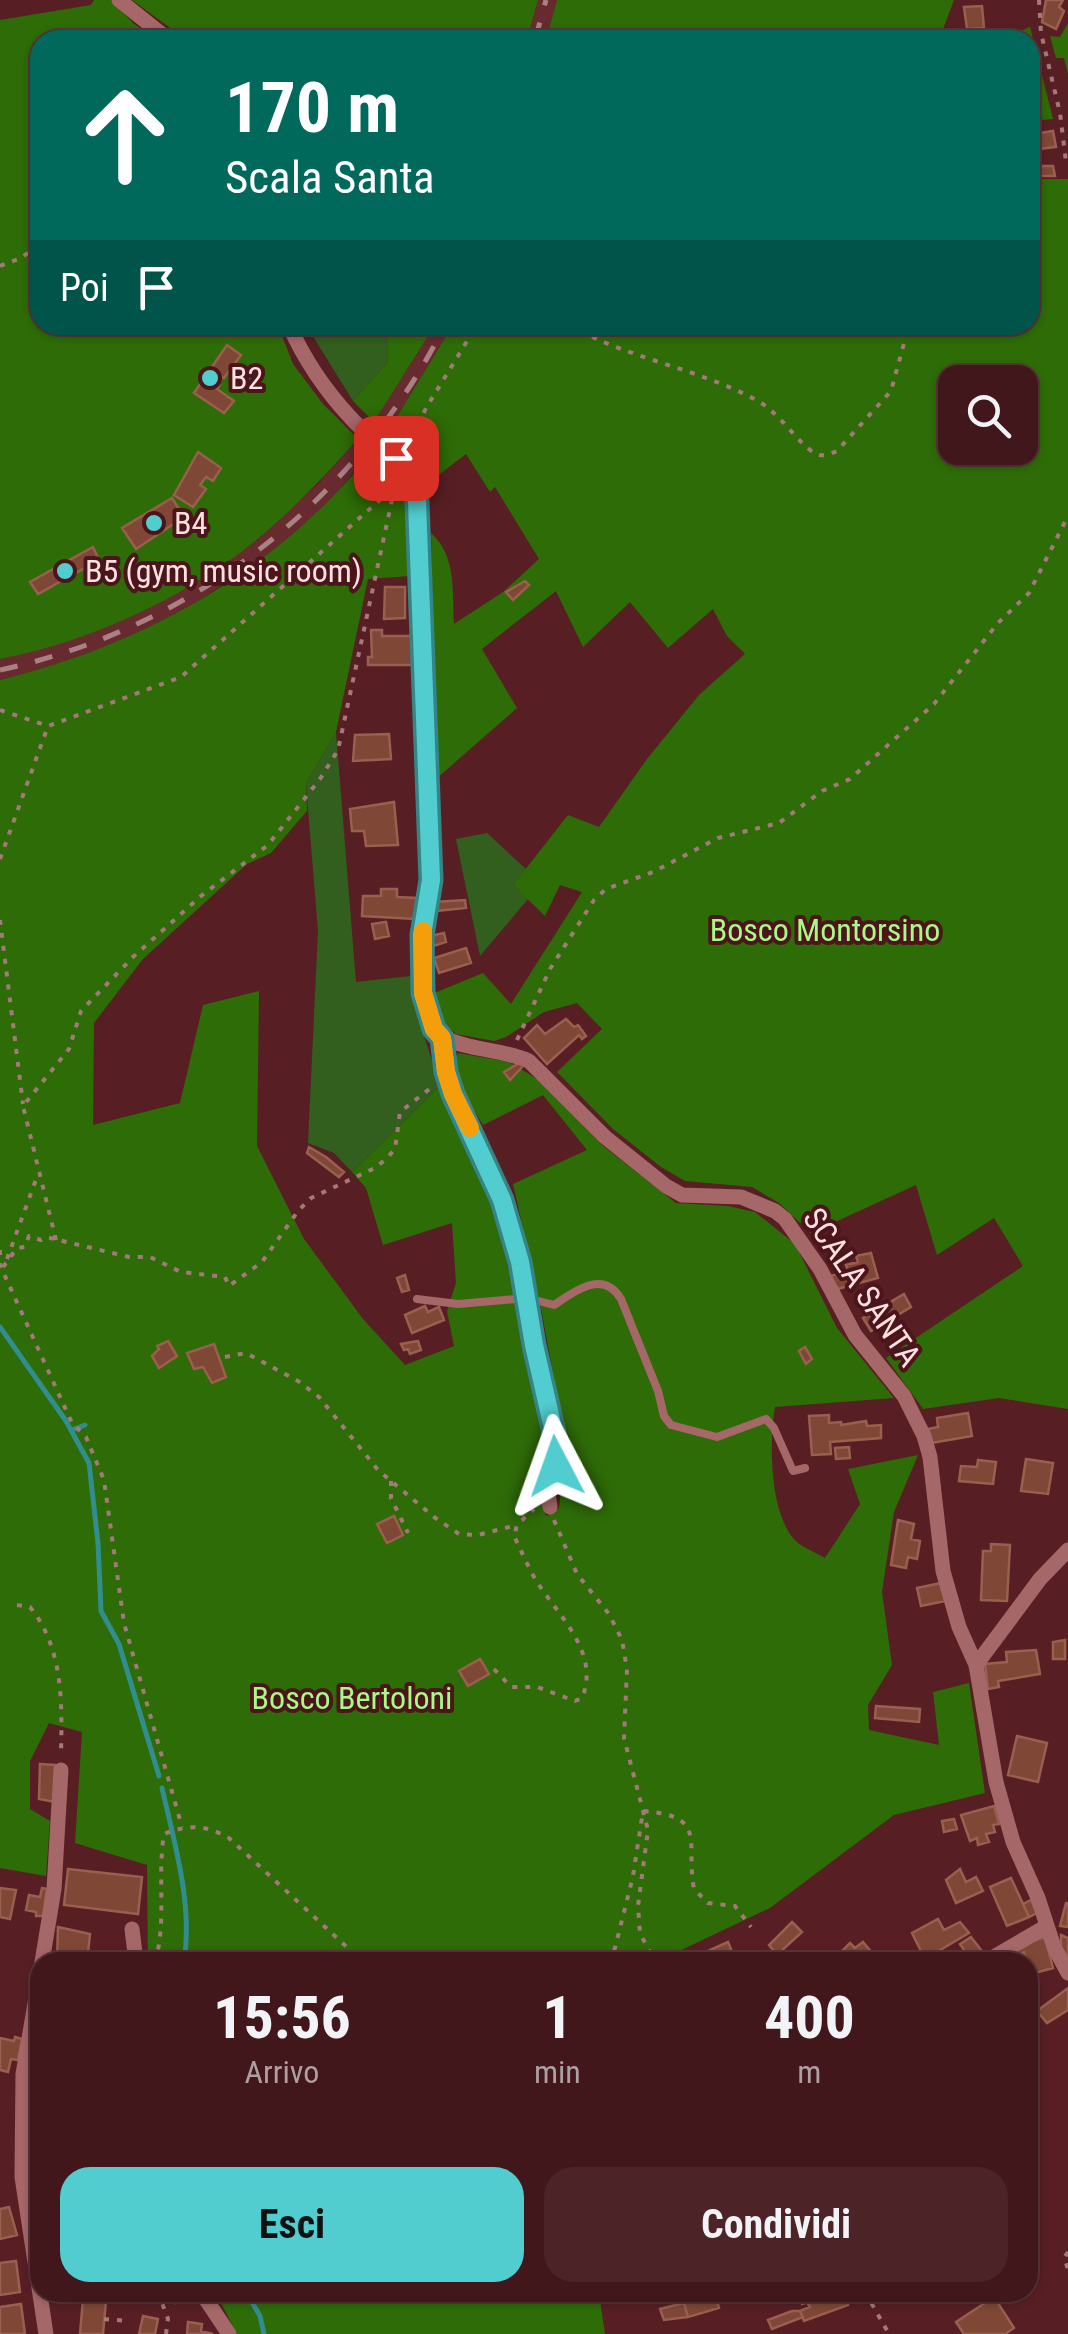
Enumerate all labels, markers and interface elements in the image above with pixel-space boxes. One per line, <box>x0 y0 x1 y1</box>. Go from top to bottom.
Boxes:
text: 170 m <box>225 67 399 149</box>
icon: ahead <box>60 70 190 200</box>
text: Scala Santa <box>225 151 434 204</box>
icon: arrive <box>129 260 184 315</box>
text: Poi <box>60 266 109 310</box>
place label: B2 <box>230 359 263 397</box>
map controls <box>938 365 1038 465</box>
button: search <box>938 365 1038 465</box>
marker: B2 <box>199 367 221 389</box>
pin <box>354 416 439 501</box>
icon: arrive <box>369 431 424 486</box>
place label: B4 <box>174 504 207 542</box>
marker: B4 <box>143 512 165 534</box>
place label: B5 (gym, music room) <box>85 552 362 590</box>
marker: B5 (gym, music room) <box>54 560 76 582</box>
park label: Bosco Montorsino <box>710 911 940 949</box>
street label: SCALA SANTA <box>795 1201 929 1373</box>
position arrow <box>504 1414 608 1518</box>
park label: Bosco Bertoloni <box>252 1679 452 1717</box>
text: 15:56 <box>213 1982 351 2053</box>
text: 1 <box>542 1982 573 2053</box>
text: 400 <box>764 1982 855 2053</box>
text: Arrivo <box>245 2053 319 2091</box>
text: min <box>534 2053 581 2091</box>
text: m <box>797 2053 821 2091</box>
button: Esci <box>60 2167 524 2282</box>
button: Condividi <box>544 2167 1008 2282</box>

